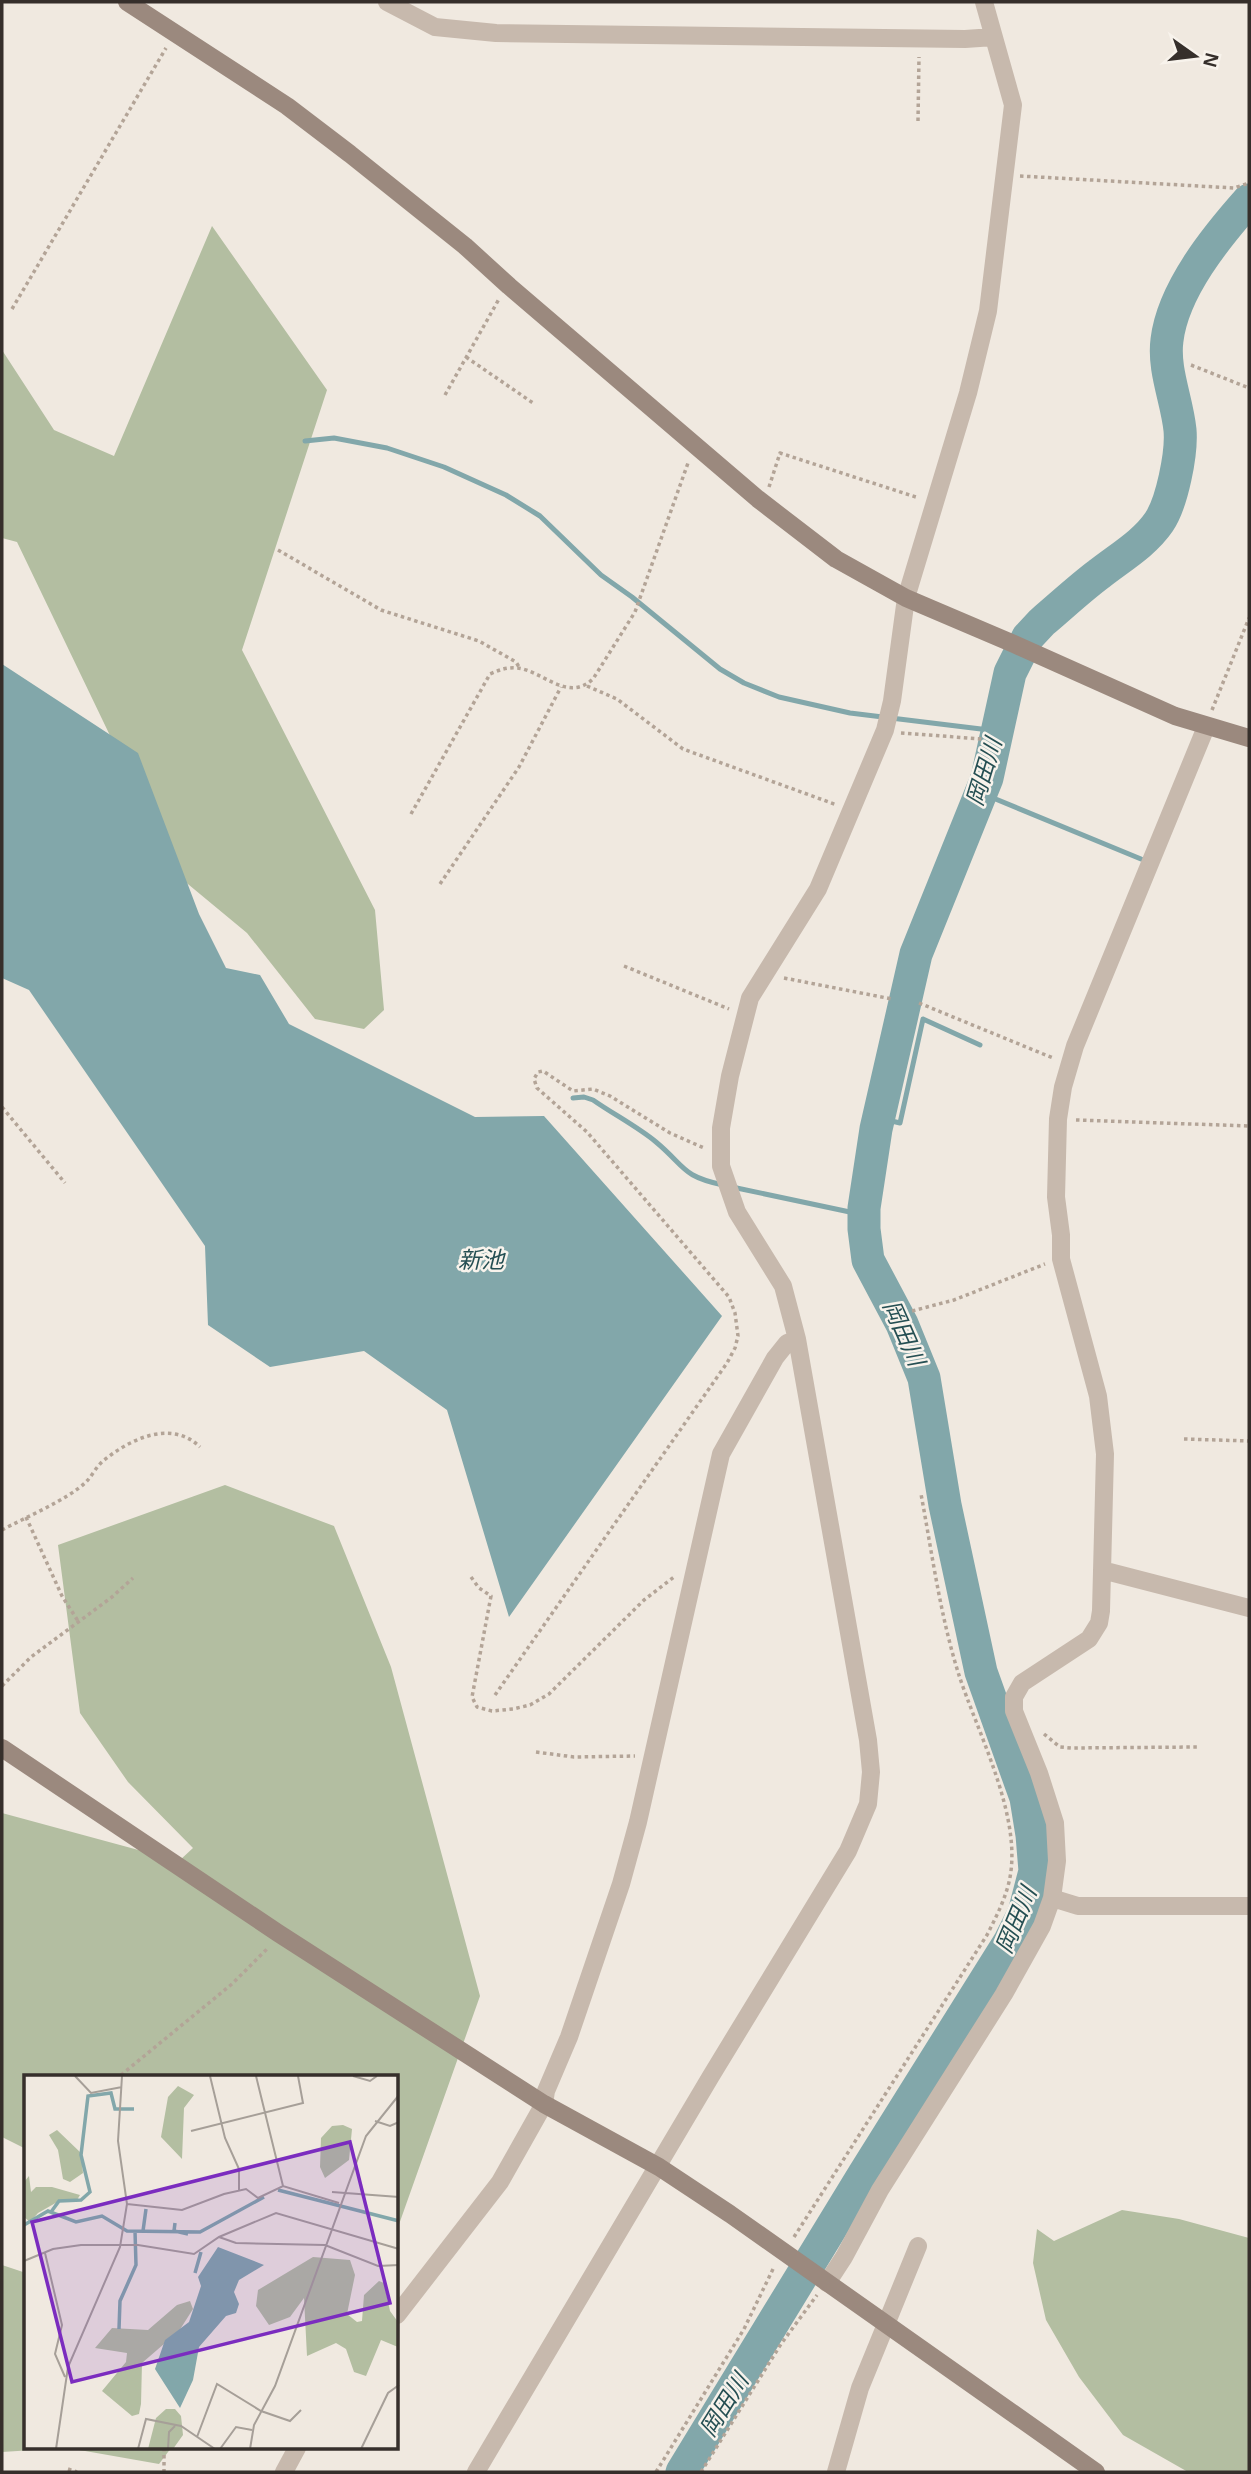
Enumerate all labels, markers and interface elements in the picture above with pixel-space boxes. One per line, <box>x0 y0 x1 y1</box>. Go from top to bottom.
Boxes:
north arrow <box>1160 21 1230 91</box>
text: N <box>1199 51 1223 69</box>
water label: 岡田川 <box>961 732 1007 809</box>
water label: 新池 <box>458 1247 506 1273</box>
water label: 岡田川 <box>878 1296 931 1373</box>
water label: 岡田川 <box>991 1880 1043 1957</box>
inset map <box>24 2075 399 2450</box>
water label: 岡田川 <box>695 2366 755 2441</box>

